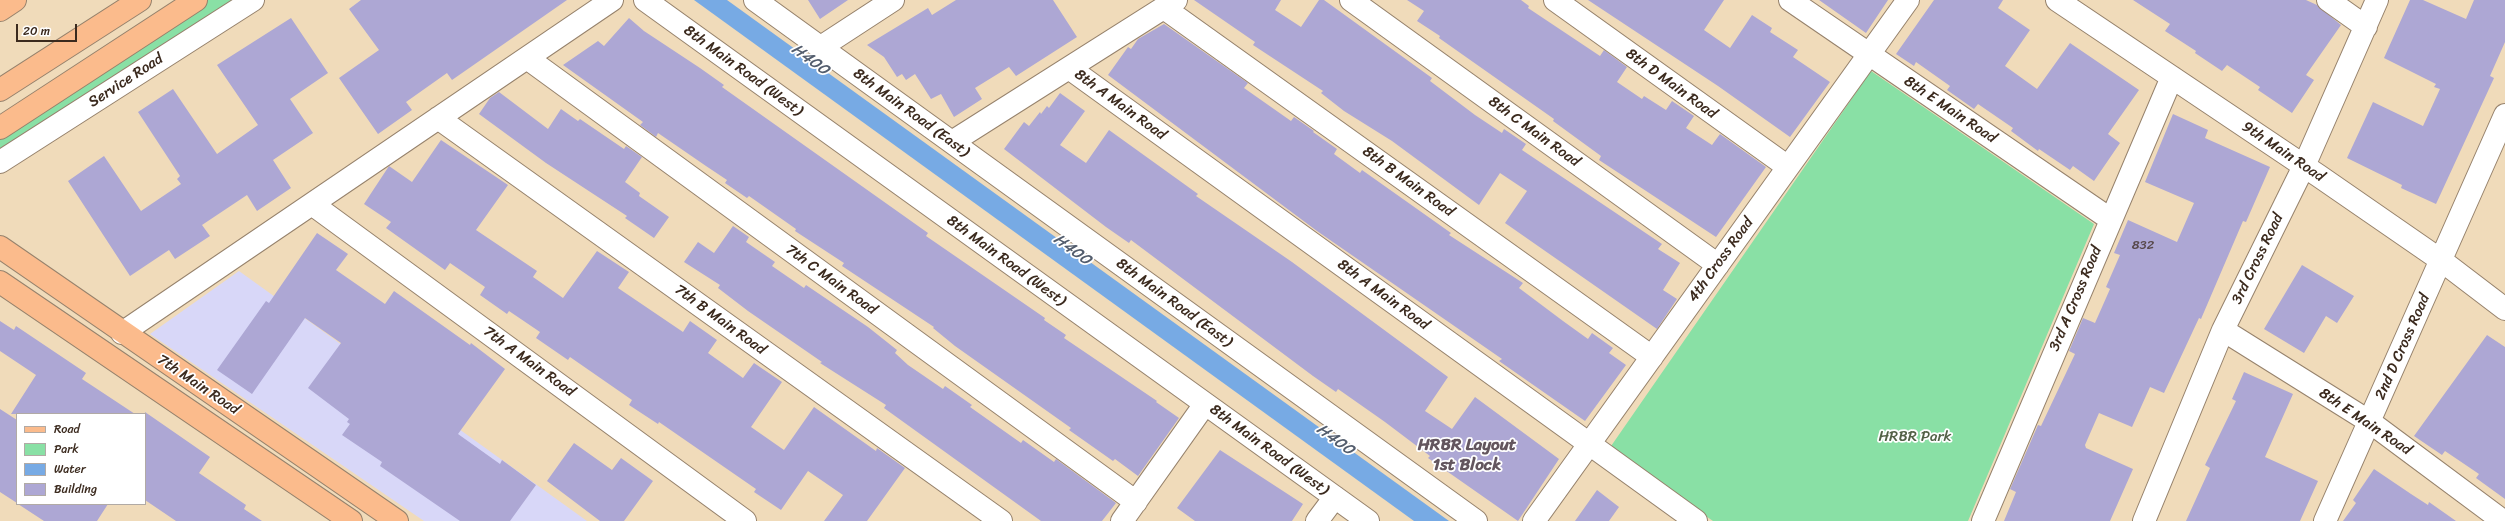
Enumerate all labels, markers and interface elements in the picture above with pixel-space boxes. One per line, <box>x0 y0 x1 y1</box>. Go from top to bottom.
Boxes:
scale bar <box>18 16 79 42</box>
text: 20 m <box>23 20 50 42</box>
street label: 8th Main Road (West) <box>680 22 806 120</box>
water label: H400 <box>788 40 832 80</box>
street label: 8th D Main Road <box>1622 45 1720 123</box>
street label: Service Road <box>85 50 167 112</box>
street label: 8th Main Road (East) <box>849 65 973 161</box>
street label: 8th A Main Road <box>1071 66 1169 144</box>
street label: 8th E Main Road <box>1900 72 2000 148</box>
street label: 8th C Main Road <box>1485 93 1583 171</box>
street label: 9th Main Road <box>2238 118 2328 186</box>
street label: 8th B Main Road <box>1359 143 1457 221</box>
street label: 3rd Cross Road <box>2228 211 2288 307</box>
street label: 8th Main Road (West) <box>943 212 1069 310</box>
street label: 4th Cross Road <box>1684 214 1758 306</box>
water label: H400 <box>1050 230 1094 270</box>
house number: 832 <box>2132 238 2154 254</box>
street label: 7th C Main Road <box>782 241 880 319</box>
street label: 3rd A Cross Road <box>2046 244 2106 354</box>
street label: 8th Main Road (East) <box>1112 255 1236 351</box>
street label: 8th A Main Road <box>1334 256 1432 334</box>
street label: 7th B Main Road <box>671 281 769 359</box>
street label: 2nd D Cross Road <box>2372 291 2434 403</box>
street label: 7th A Main Road <box>480 323 578 401</box>
street label: 7th Main Road <box>154 351 242 419</box>
street label: 8th E Main Road <box>2315 384 2415 460</box>
street label: 8th Main Road (West) <box>1206 401 1332 499</box>
legend <box>16 413 146 505</box>
text: Road <box>54 418 80 440</box>
water label: H400 <box>1313 420 1357 460</box>
park label: HRBR Park <box>1878 428 1952 446</box>
district label: HRBR Layout 1st Block <box>1418 436 1516 476</box>
text: Park <box>54 438 79 460</box>
text: Water <box>54 458 86 480</box>
text: Building <box>54 478 97 500</box>

